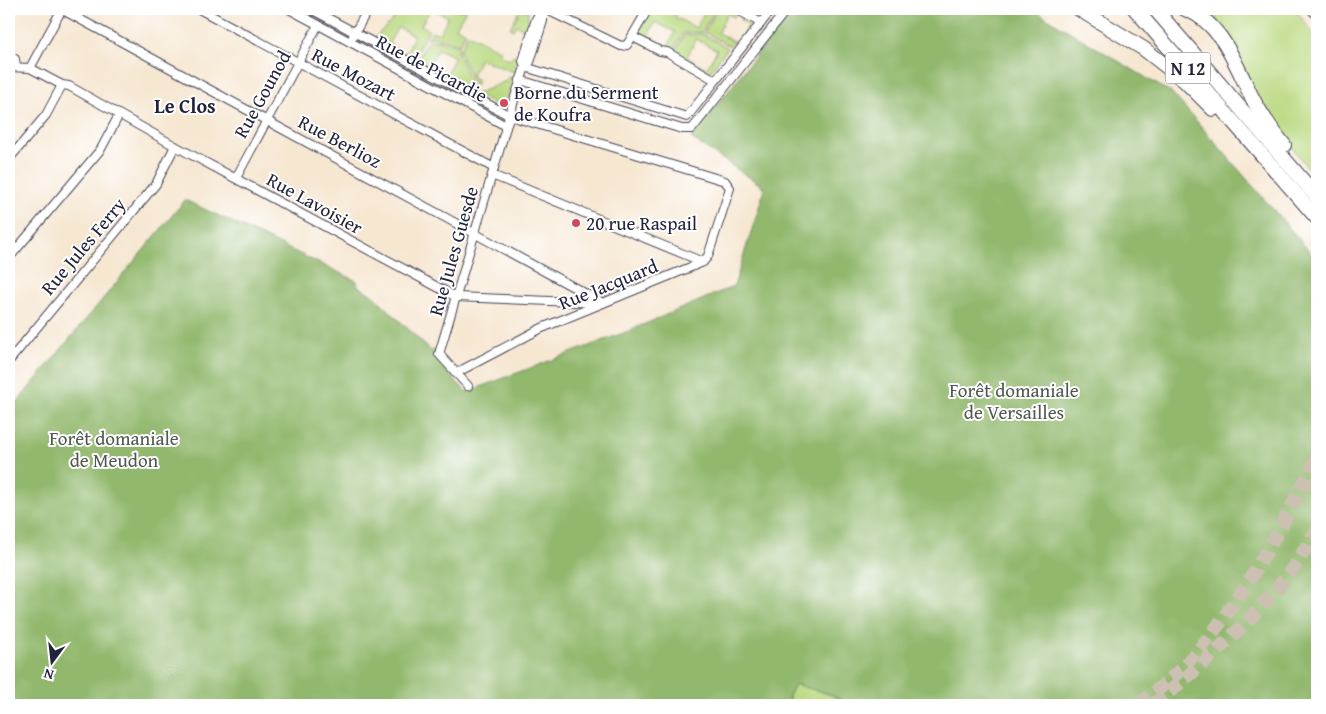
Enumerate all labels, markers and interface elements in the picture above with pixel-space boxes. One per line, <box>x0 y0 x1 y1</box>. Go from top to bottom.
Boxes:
street label: Rue de Picardie <box>371 27 493 109</box>
street label: Rue Mozart <box>307 40 401 108</box>
street label: Rue Gounod <box>226 44 298 143</box>
road number: N 12 <box>1166 52 1210 84</box>
place label: Borne du Serment de Koufra <box>514 78 659 128</box>
district label: Le Clos <box>154 91 216 120</box>
marker: Borne du Serment de Koufra <box>498 97 510 109</box>
street label: Rue Berlioz <box>293 107 387 175</box>
street label: Rue Lavoisier <box>262 165 368 241</box>
street label: Rue Jules Guesde <box>421 183 485 319</box>
street label: Rue Jules Ferry <box>34 191 132 301</box>
place label: 20 rue Raspail <box>586 209 697 237</box>
marker: 20 rue Raspail <box>570 217 582 229</box>
street label: Rue Jacquard <box>554 251 663 317</box>
park label: Forêt domaniale de Versailles <box>949 376 1079 426</box>
park label: Forêt domaniale de Meudon <box>49 424 179 474</box>
north arrow <box>28 636 78 686</box>
text: N <box>41 664 56 685</box>

